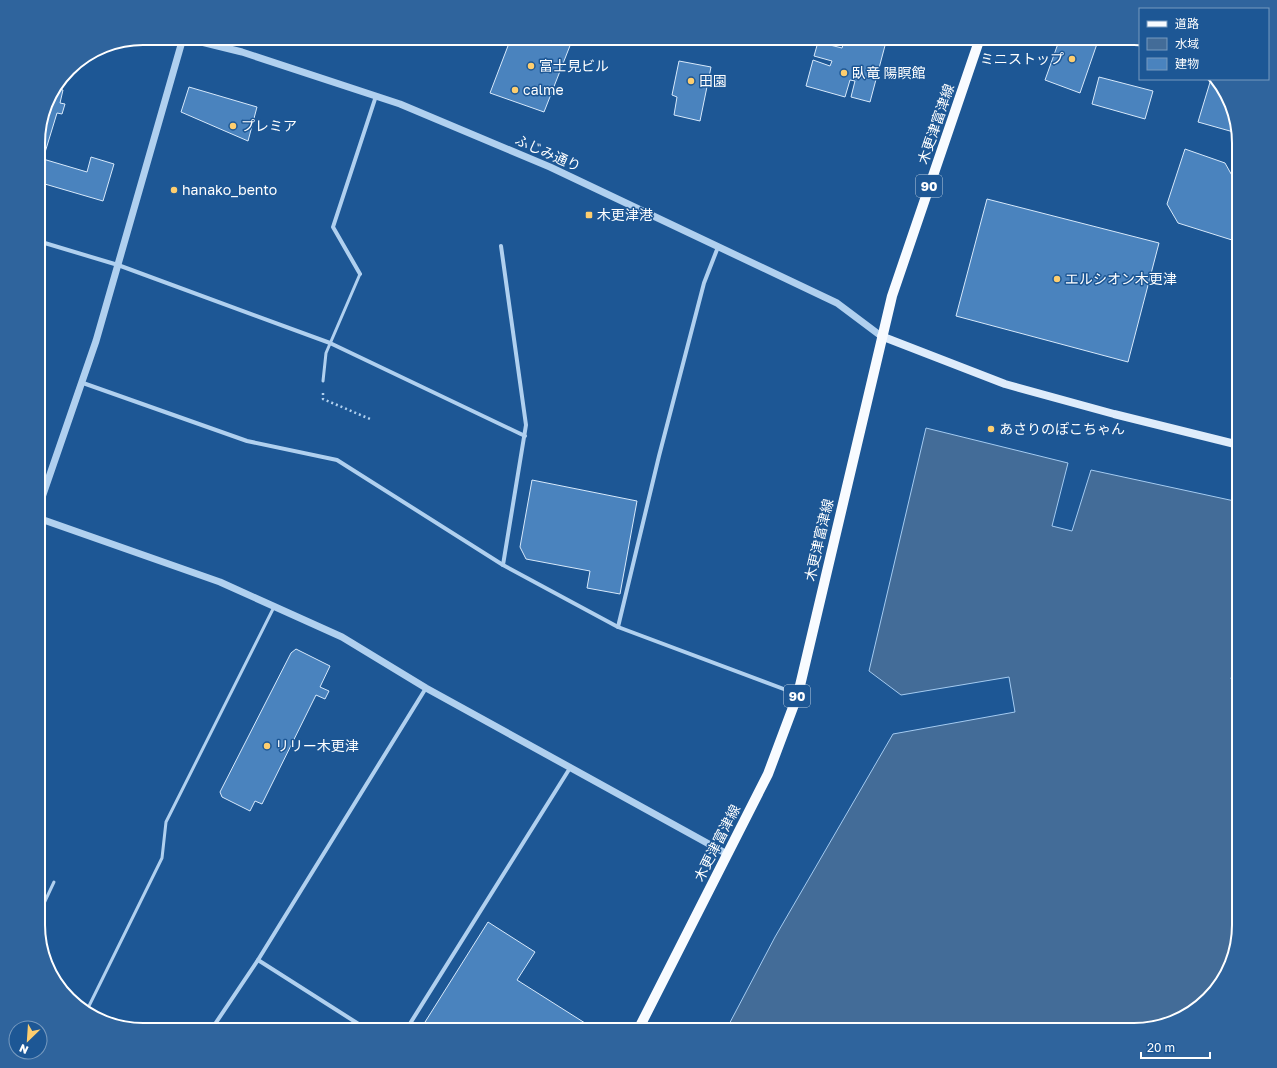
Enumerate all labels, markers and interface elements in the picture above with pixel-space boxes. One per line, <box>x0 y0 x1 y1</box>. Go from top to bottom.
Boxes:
legend <box>1139 8 1269 80</box>
text: 道路 <box>1175 16 1199 31</box>
text: 水域 <box>1175 36 1199 51</box>
place label: ミニストップ <box>980 50 1064 67</box>
marker: ミニストップ <box>1067 54 1077 64</box>
text: 建物 <box>1175 56 1199 71</box>
place label: 富士見ビル <box>539 57 609 74</box>
marker: 富士見ビル <box>526 61 536 71</box>
place label: 臥竜 陽瞑館 <box>852 64 926 81</box>
marker: 臥竜 陽瞑館 <box>839 68 849 78</box>
place label: 田園 <box>699 72 727 89</box>
marker: 田園 <box>686 76 696 86</box>
place label: calme <box>523 81 564 98</box>
street label: 木更津富津線 <box>914 81 957 166</box>
marker: calme <box>510 85 520 95</box>
place label: プレミア <box>241 117 297 134</box>
marker: プレミア <box>228 121 238 131</box>
street label: ふじみ通り <box>513 131 584 175</box>
road number: 90 <box>916 175 942 197</box>
place label: hanako_bento <box>182 181 277 198</box>
marker: hanako_bento <box>169 185 179 195</box>
place label: 木更津港 <box>597 206 653 223</box>
marker: 木更津港 <box>584 210 594 220</box>
place label: エルシオン木更津 <box>1065 270 1177 287</box>
marker: エルシオン木更津 <box>1052 274 1062 284</box>
place label: あさりのぽこちゃん <box>999 420 1125 437</box>
marker: あさりのぽこちゃん <box>986 424 996 434</box>
street label: 木更津富津線 <box>801 497 836 583</box>
road number: 90 <box>784 685 810 707</box>
place label: リリー木更津 <box>275 737 359 754</box>
marker: リリー木更津 <box>262 741 272 751</box>
street label: 木更津富津線 <box>690 801 743 884</box>
north arrow <box>8 1020 48 1060</box>
scale bar <box>1141 1034 1210 1060</box>
text: 20 m <box>1147 1040 1175 1055</box>
text: N <box>17 1042 30 1057</box>

